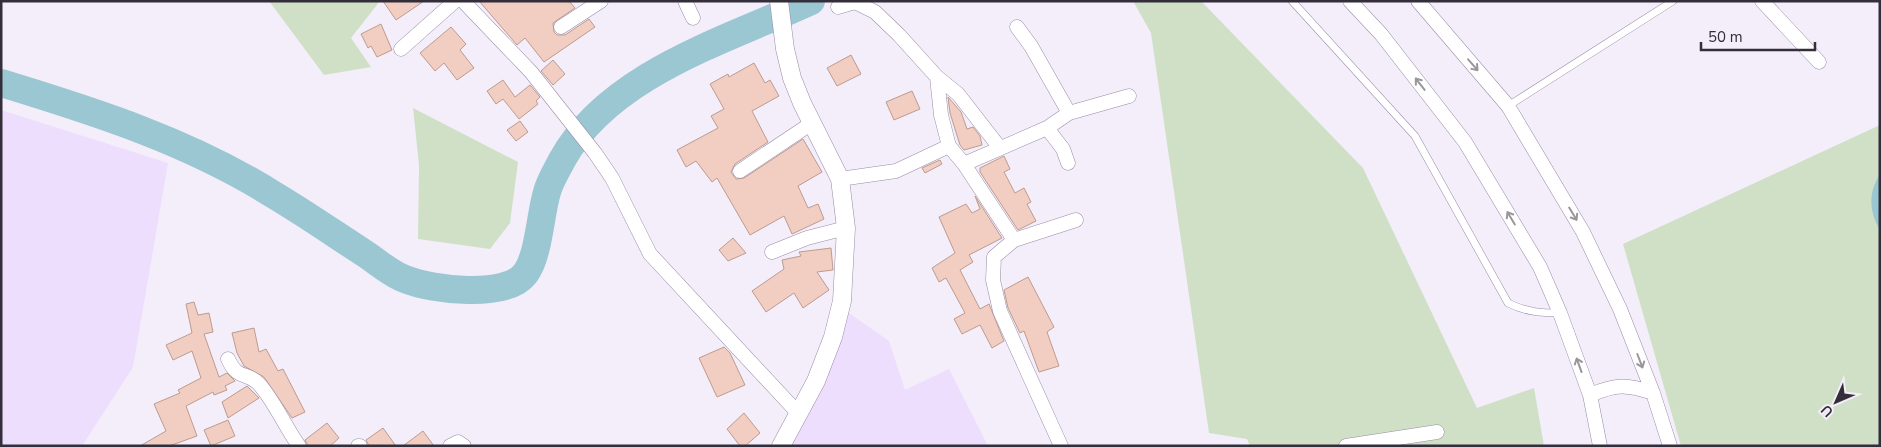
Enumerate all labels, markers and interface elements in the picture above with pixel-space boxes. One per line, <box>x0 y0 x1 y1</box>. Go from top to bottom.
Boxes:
scale bar <box>1701 20 1815 52</box>
text: 50 m <box>1708 27 1743 47</box>
one-way arrow <box>1467 58 1479 71</box>
one-way arrow <box>1414 78 1425 91</box>
one-way arrow <box>1568 206 1578 220</box>
one-way arrow <box>1505 212 1515 226</box>
one-way arrow <box>1636 353 1646 368</box>
one-way arrow <box>1574 358 1583 373</box>
north arrow <box>1811 377 1861 427</box>
text: U <box>1817 400 1838 421</box>

